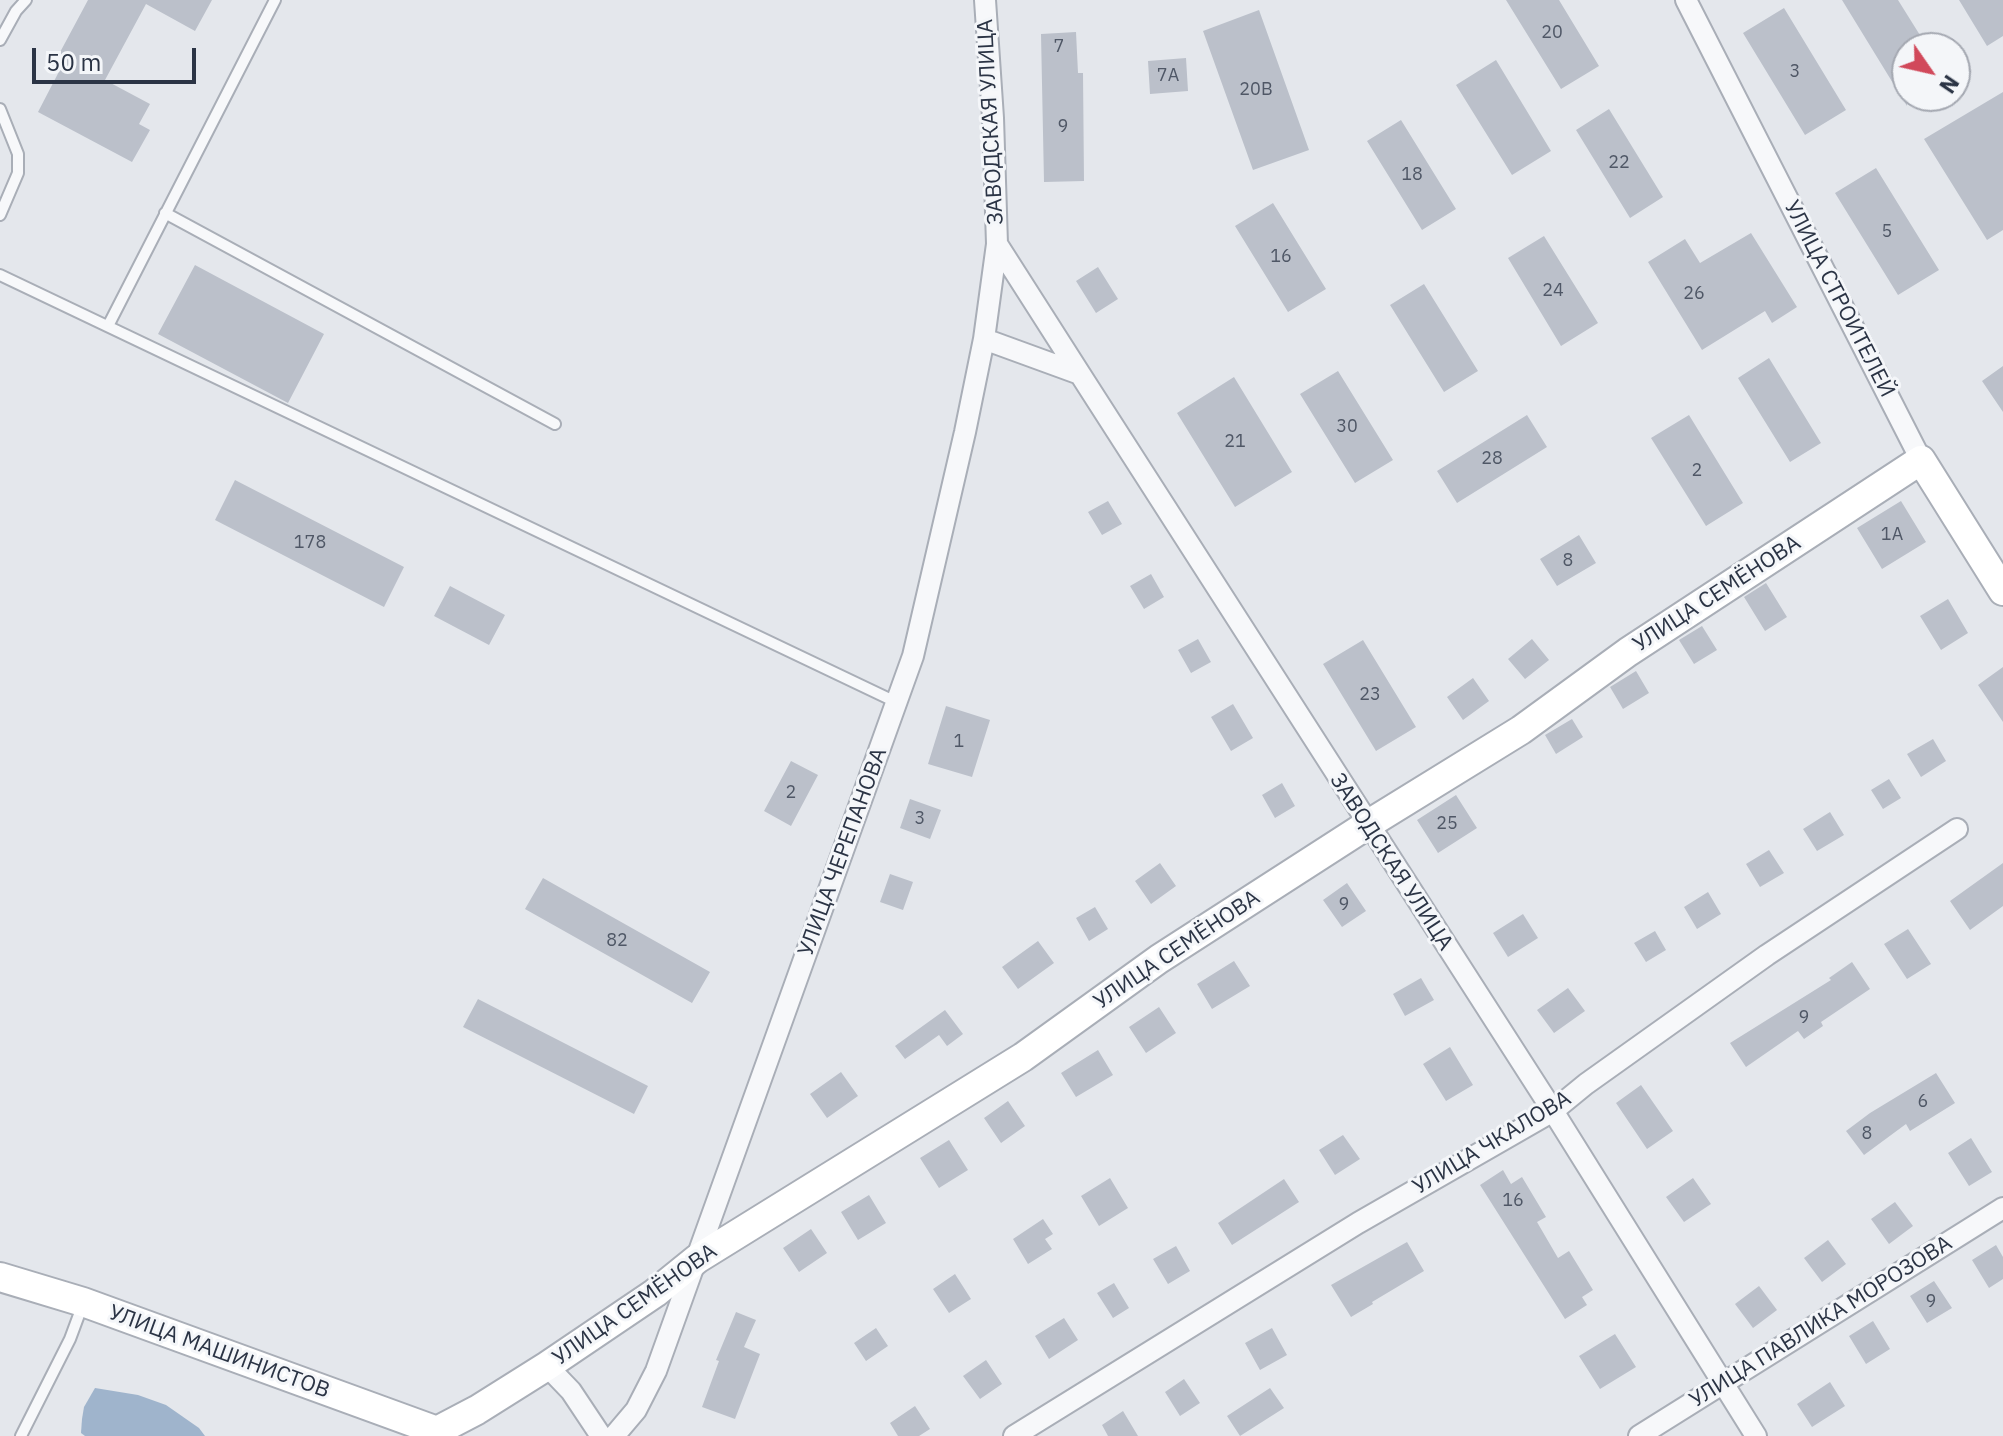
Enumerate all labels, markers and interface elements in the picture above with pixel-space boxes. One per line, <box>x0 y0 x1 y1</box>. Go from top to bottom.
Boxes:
street label: ЗАВОДСКАЯ УЛИЦА <box>972 18 1010 226</box>
house number: 20 <box>1541 22 1563 44</box>
scale bar <box>36 32 200 82</box>
north arrow <box>1891 32 1971 112</box>
house number: 7 <box>1054 36 1064 58</box>
text: 50 m <box>46 46 101 78</box>
house number: 3 <box>1790 61 1800 83</box>
house number: 7А <box>1157 65 1179 87</box>
text: N <box>1933 70 1966 99</box>
house number: 20В <box>1239 79 1273 101</box>
house number: 9 <box>1058 116 1068 138</box>
house number: 22 <box>1608 152 1630 174</box>
house number: 18 <box>1401 164 1423 186</box>
street label: УЛИЦА СТРОИТЕЛЕЙ <box>1778 196 1900 402</box>
house number: 5 <box>1882 221 1892 243</box>
house number: 16 <box>1270 246 1292 268</box>
house number: 24 <box>1542 280 1564 302</box>
house number: 26 <box>1683 283 1705 305</box>
house number: 30 <box>1336 416 1358 438</box>
house number: 21 <box>1224 431 1246 453</box>
house number: 28 <box>1481 448 1503 470</box>
house number: 2 <box>1692 460 1702 482</box>
house number: 1А <box>1881 524 1903 546</box>
street label: УЛИЦА СЕМЁНОВА <box>1628 530 1806 658</box>
house number: 178 <box>294 532 326 554</box>
house number: 8 <box>1563 550 1573 572</box>
house number: 23 <box>1359 684 1381 706</box>
house number: 1 <box>954 731 964 753</box>
street label: УЛИЦА ЧЕРЕПАНОВА <box>793 744 893 960</box>
street label: ЗАВОДСКАЯ УЛИЦА <box>1324 768 1458 956</box>
house number: 2 <box>786 782 796 804</box>
house number: 3 <box>915 808 925 830</box>
house number: 25 <box>1436 813 1458 835</box>
street label: УЛИЦА СЕМЁНОВА <box>1089 885 1265 1015</box>
house number: 9 <box>1339 894 1349 916</box>
house number: 82 <box>606 930 628 952</box>
house number: 9 <box>1799 1007 1809 1029</box>
street label: УЛИЦА ЧКАЛОВА <box>1408 1085 1576 1201</box>
house number: 6 <box>1918 1091 1928 1113</box>
house number: 8 <box>1862 1123 1872 1145</box>
house number: 16 <box>1502 1190 1524 1212</box>
street label: УЛИЦА ПАВЛИКА МОРОЗОВА <box>1685 1230 1957 1414</box>
street label: УЛИЦА СЕМЁНОВА <box>548 1238 722 1372</box>
house number: 9 <box>1926 1291 1936 1313</box>
street label: УЛИЦА МАШИНИСТОВ <box>105 1300 333 1404</box>

